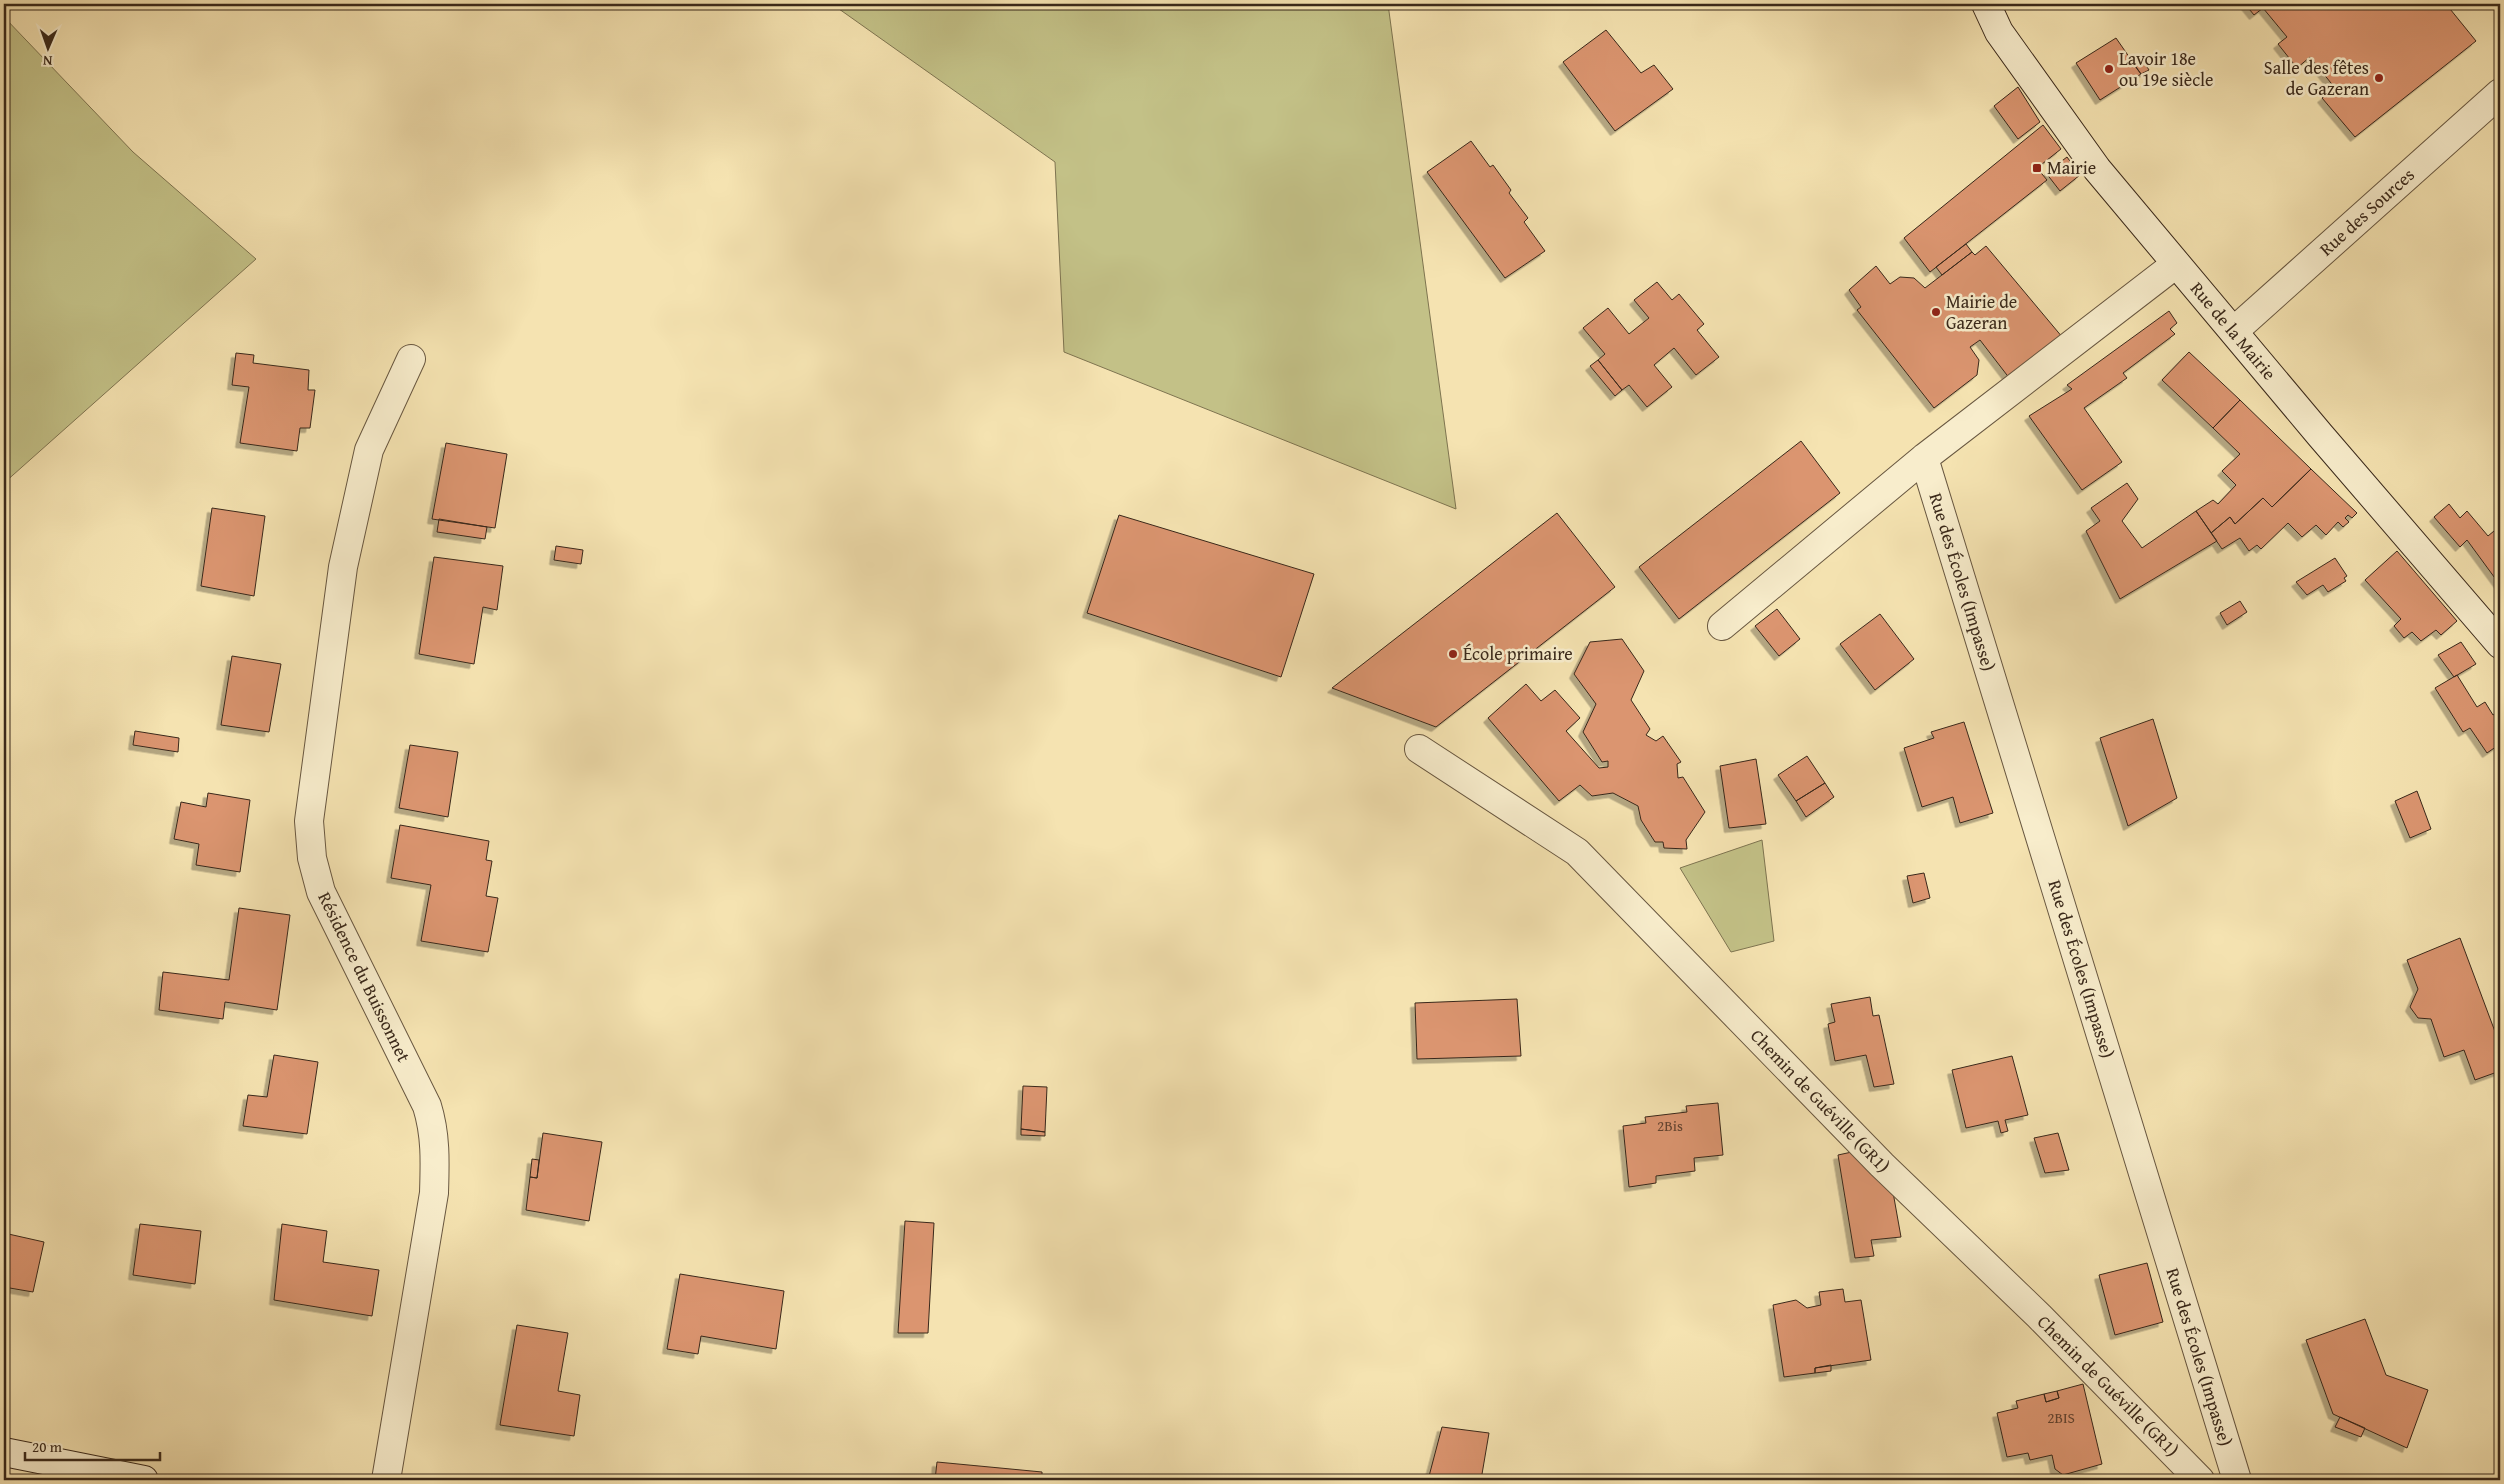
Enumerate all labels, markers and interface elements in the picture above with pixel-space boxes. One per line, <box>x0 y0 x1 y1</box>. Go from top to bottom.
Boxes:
north arrow <box>22 22 72 72</box>
place label: Lavoir 18e ou 19e siècle <box>2119 45 2213 93</box>
text: N <box>42 51 53 71</box>
place label: Salle des fêtes de Gazeran <box>2264 54 2369 102</box>
marker: Lavoir 18e ou 19e siècle <box>2103 63 2115 75</box>
marker: Salle des fêtes de Gazeran <box>2373 72 2385 84</box>
place label: Mairie <box>2047 154 2096 181</box>
street label: Rue des Sources <box>2313 161 2420 262</box>
marker: Mairie <box>2031 162 2043 174</box>
street label: Rue de la Mairie <box>2184 276 2283 386</box>
place label: Mairie de Gazeran <box>1946 288 2017 336</box>
marker: Mairie de Gazeran <box>1930 306 1942 318</box>
street label: Rue des Écoles (Impasse) <box>1922 489 2002 674</box>
place label: École primaire <box>1463 640 1573 667</box>
marker: École primaire <box>1447 648 1459 660</box>
street label: Rue des Écoles (Impasse) <box>2041 876 2121 1061</box>
street label: Résidence du Buissonnet <box>311 887 418 1067</box>
street label: Chemin de Guéville (GR1) <box>1744 1023 1896 1179</box>
house number: 2Bis <box>1657 1115 1683 1136</box>
street label: Rue des Écoles (Impasse) <box>2159 1264 2239 1449</box>
street label: Chemin de Guéville (GR1) <box>2031 1309 2185 1463</box>
house number: 2BIS <box>2047 1407 2075 1428</box>
scale bar <box>25 1429 160 1461</box>
text: 20 m <box>32 1436 63 1457</box>

